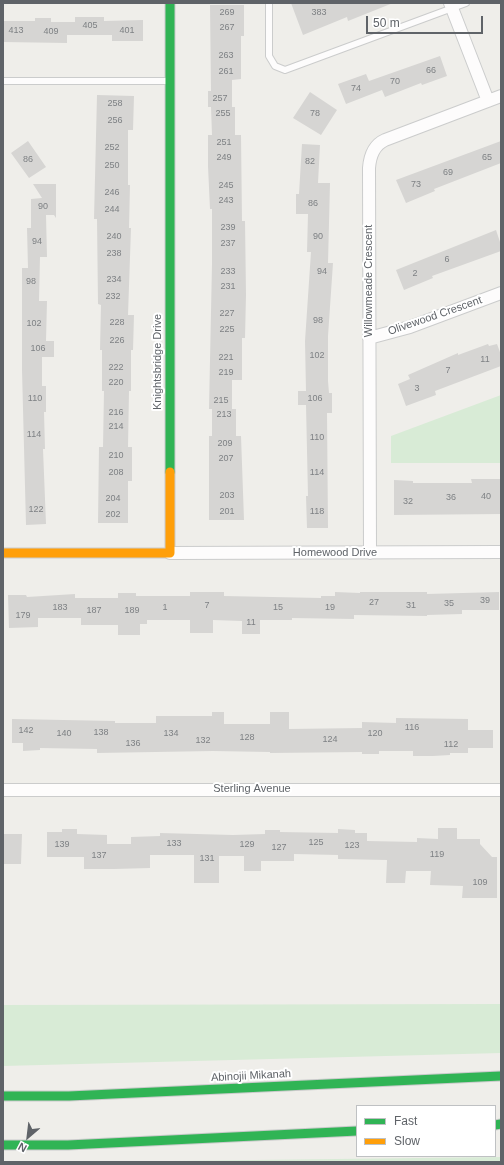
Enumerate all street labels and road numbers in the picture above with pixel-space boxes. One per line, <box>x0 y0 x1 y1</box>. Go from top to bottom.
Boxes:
street label: Willowmeade Crescent <box>362 225 376 337</box>
street label: Olivewood Crescent <box>386 294 484 338</box>
street label: Knightsbridge Drive <box>151 314 165 410</box>
street label: Homewood Drive <box>293 546 377 560</box>
street label: Sterling Avenue <box>213 782 291 796</box>
street label: Abinojii Mikanah <box>211 1067 291 1085</box>

